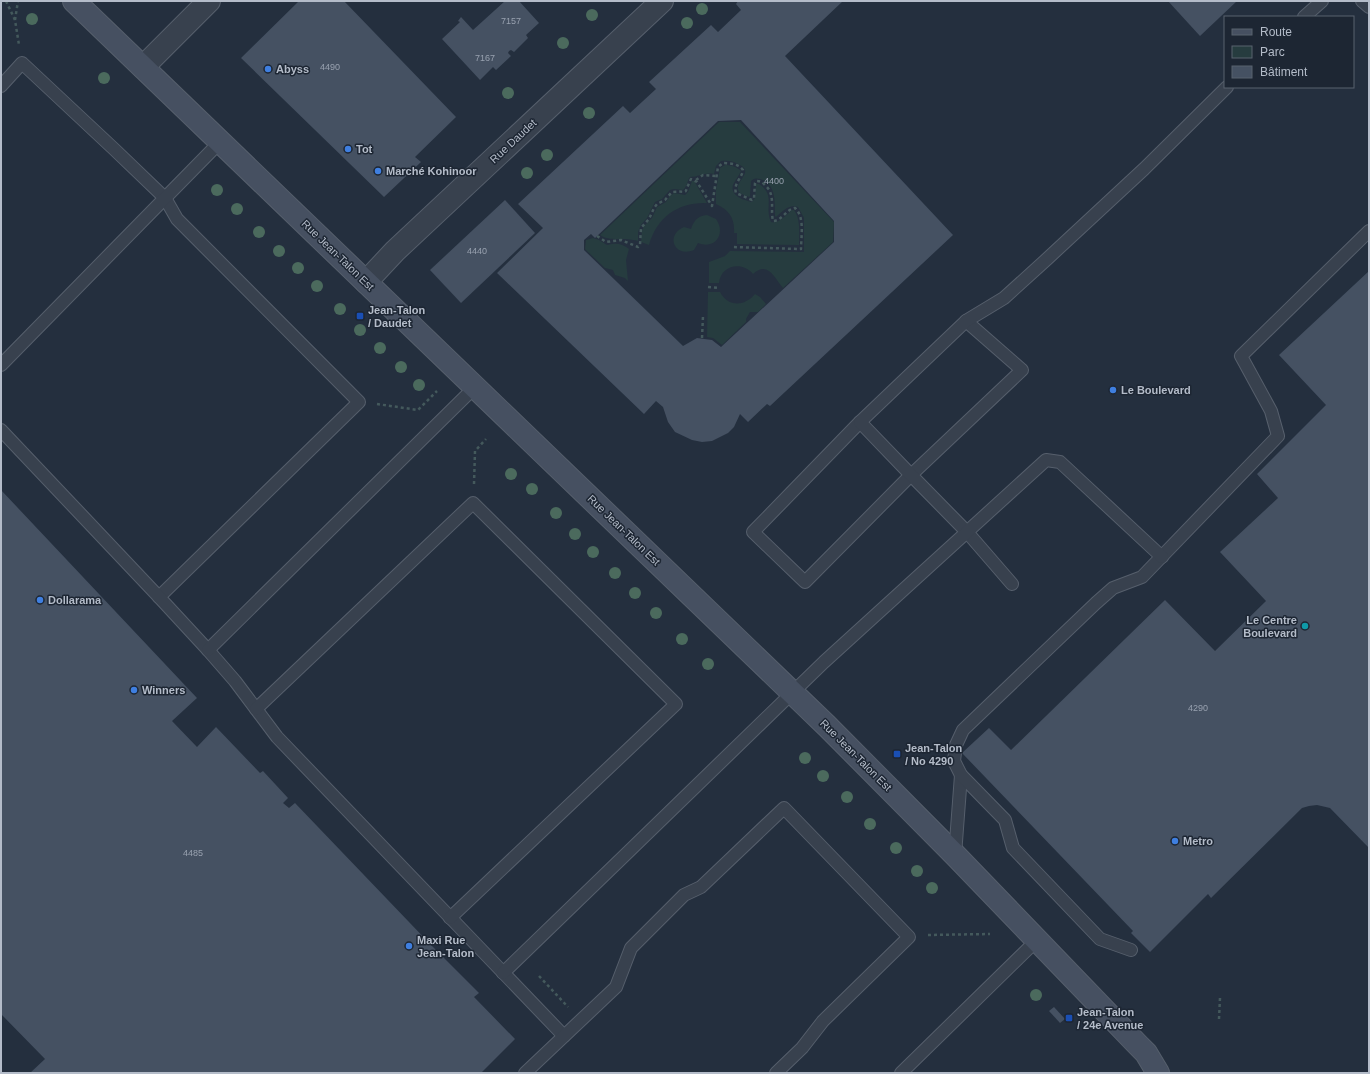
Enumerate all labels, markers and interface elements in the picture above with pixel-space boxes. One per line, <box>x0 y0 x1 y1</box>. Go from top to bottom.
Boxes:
house number: 7157 <box>501 16 521 26</box>
legend <box>1224 16 1354 88</box>
text: Route <box>1260 25 1292 39</box>
text: Parc <box>1260 45 1285 59</box>
house number: 7167 <box>475 53 495 63</box>
house number: 4490 <box>320 62 340 72</box>
place label: Abyss <box>276 63 309 75</box>
marker: Abyss <box>263 64 273 74</box>
text: Bâtiment <box>1260 65 1308 79</box>
street label: Rue Daudet <box>487 117 539 165</box>
place label: Tot <box>356 143 373 155</box>
marker: Tot <box>343 144 353 154</box>
place label: Marché Kohinoor <box>386 165 477 177</box>
marker: Marché Kohinoor <box>373 166 383 176</box>
house number: 4400 <box>764 176 784 186</box>
street label: Rue Jean-Talon Est <box>299 217 377 293</box>
house number: 4440 <box>467 246 487 256</box>
place label: Jean-Talon / Daudet <box>368 304 426 329</box>
marker: Jean-Talon / Daudet <box>355 311 365 321</box>
place label: Le Boulevard <box>1121 384 1191 396</box>
marker: Le Boulevard <box>1108 385 1118 395</box>
street label: Rue Jean-Talon Est <box>585 492 663 568</box>
place label: Dollarama <box>48 594 102 606</box>
marker: Dollarama <box>35 595 45 605</box>
place label: Le Centre Boulevard <box>1243 614 1297 639</box>
marker: Le Centre Boulevard <box>1300 621 1310 631</box>
place label: Winners <box>142 684 185 696</box>
marker: Winners <box>129 685 139 695</box>
house number: 4290 <box>1188 703 1208 713</box>
street label: Rue Jean-Talon Est <box>818 717 894 793</box>
place label: Jean-Talon / No 4290 <box>905 742 963 767</box>
marker: Jean-Talon / No 4290 <box>892 749 902 759</box>
place label: Metro <box>1183 835 1213 847</box>
marker: Metro <box>1170 836 1180 846</box>
house number: 4485 <box>183 848 203 858</box>
place label: Maxi Rue Jean-Talon <box>417 934 475 959</box>
marker: Maxi Rue Jean-Talon <box>404 941 414 951</box>
place label: Jean-Talon / 24e Avenue <box>1077 1006 1143 1031</box>
marker: Jean-Talon / 24e Avenue <box>1064 1013 1074 1023</box>

